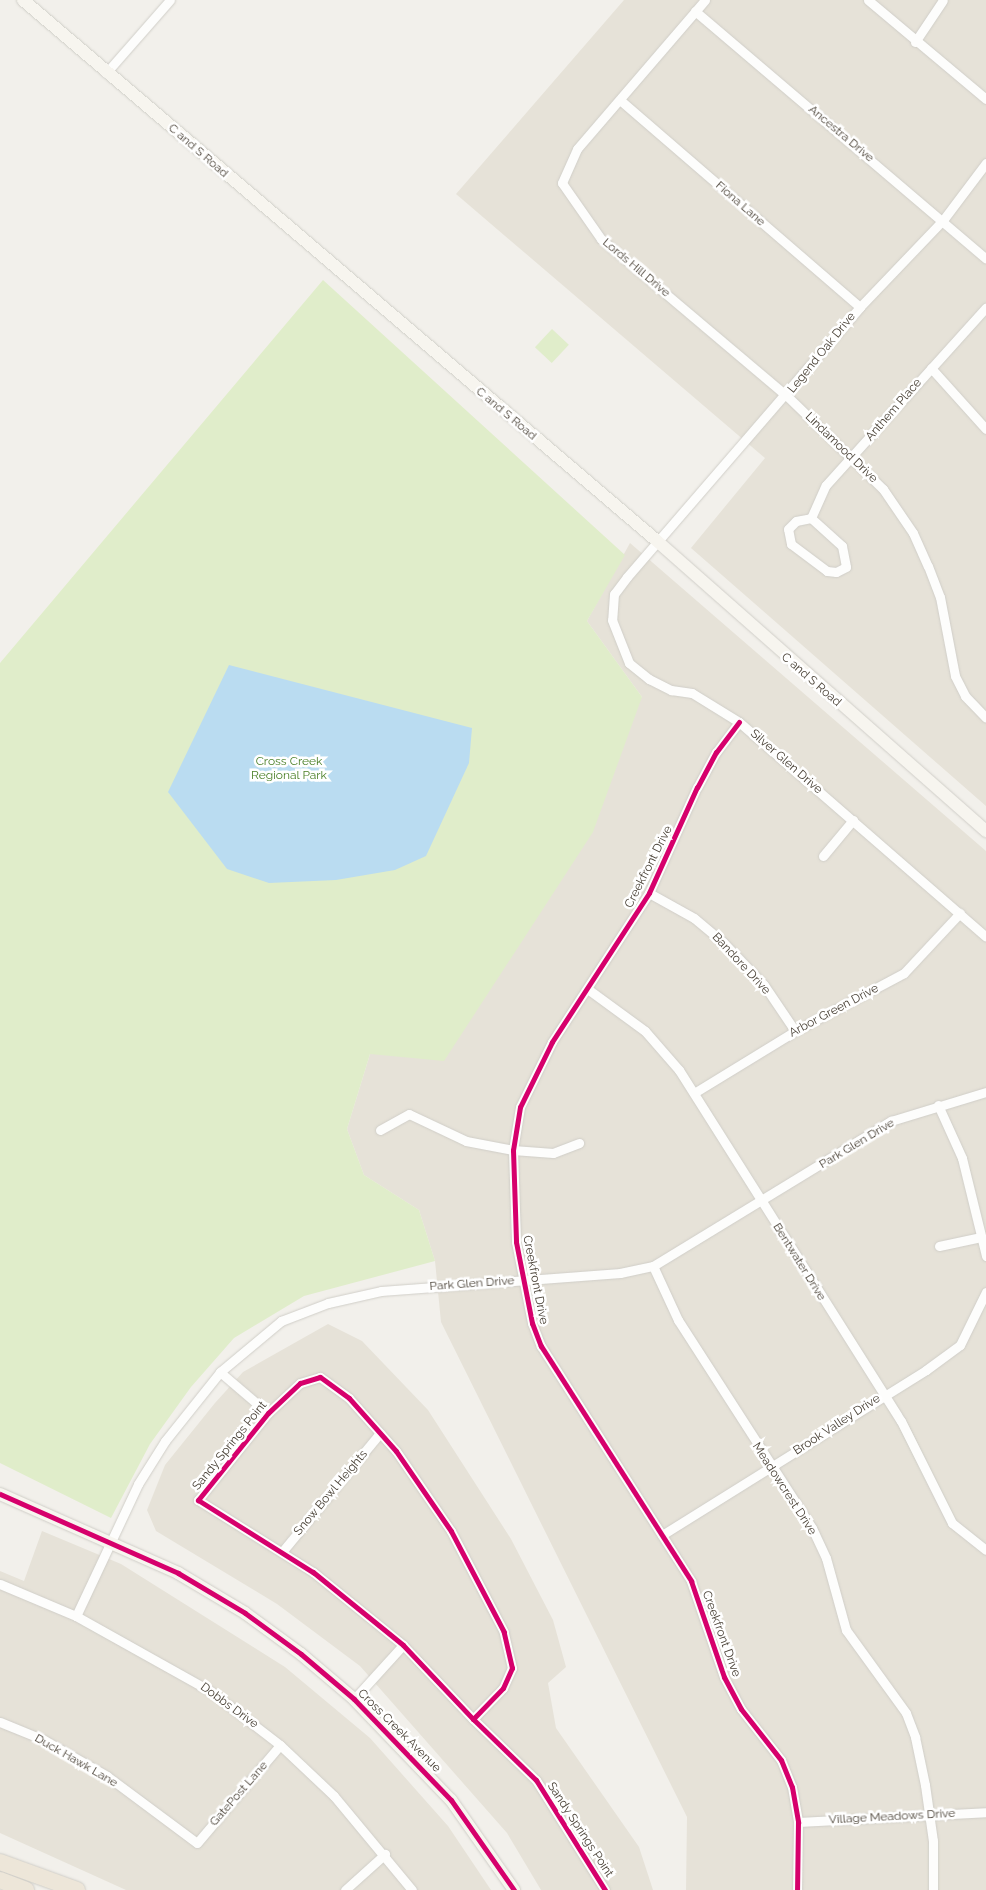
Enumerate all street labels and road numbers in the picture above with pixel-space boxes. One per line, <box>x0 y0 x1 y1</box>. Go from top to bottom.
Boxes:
street label: Ancestra Drive <box>805 102 877 166</box>
street label: C and S Road <box>165 121 231 181</box>
street label: Fiona Lane <box>712 179 768 229</box>
street label: Lords Hill Drive <box>599 235 673 301</box>
street label: Legend Oak Drive <box>785 310 859 396</box>
street label: Anthem Place <box>863 376 925 444</box>
street label: C and S Road <box>473 385 539 443</box>
street label: Lindamood Drive <box>802 410 880 486</box>
street label: C and S Road <box>778 650 844 710</box>
street label: Silver Glen Drive <box>747 727 825 797</box>
street label: Creekfront Drive <box>622 823 676 911</box>
street label: Bandore Drive <box>709 930 773 998</box>
street label: Arbor Green Drive <box>787 981 881 1041</box>
street label: Park Glen Drive <box>817 1116 897 1172</box>
street label: Bentwater Drive <box>769 1220 829 1304</box>
street label: Creekfront Drive <box>519 1234 551 1326</box>
street label: Park Glen Drive <box>429 1274 515 1294</box>
street label: Brook Valley Drive <box>791 1391 883 1459</box>
street label: Sandy Springs Point <box>190 1398 270 1494</box>
street label: Meadowcrest Drive <box>749 1440 819 1538</box>
street label: Snow Bowl Heights <box>291 1447 371 1539</box>
street label: Creekfront Drive <box>699 1589 743 1679</box>
street label: Dobbs Drive <box>197 1680 261 1732</box>
street label: Cross Creek Avenue <box>354 1686 444 1776</box>
street label: Duck Hawk Lane <box>32 1731 120 1791</box>
street label: GatePost Lane <box>207 1759 271 1829</box>
street label: Sandy Springs Point <box>544 1780 616 1880</box>
street label: Village Meadows Drive <box>828 1806 956 1828</box>

